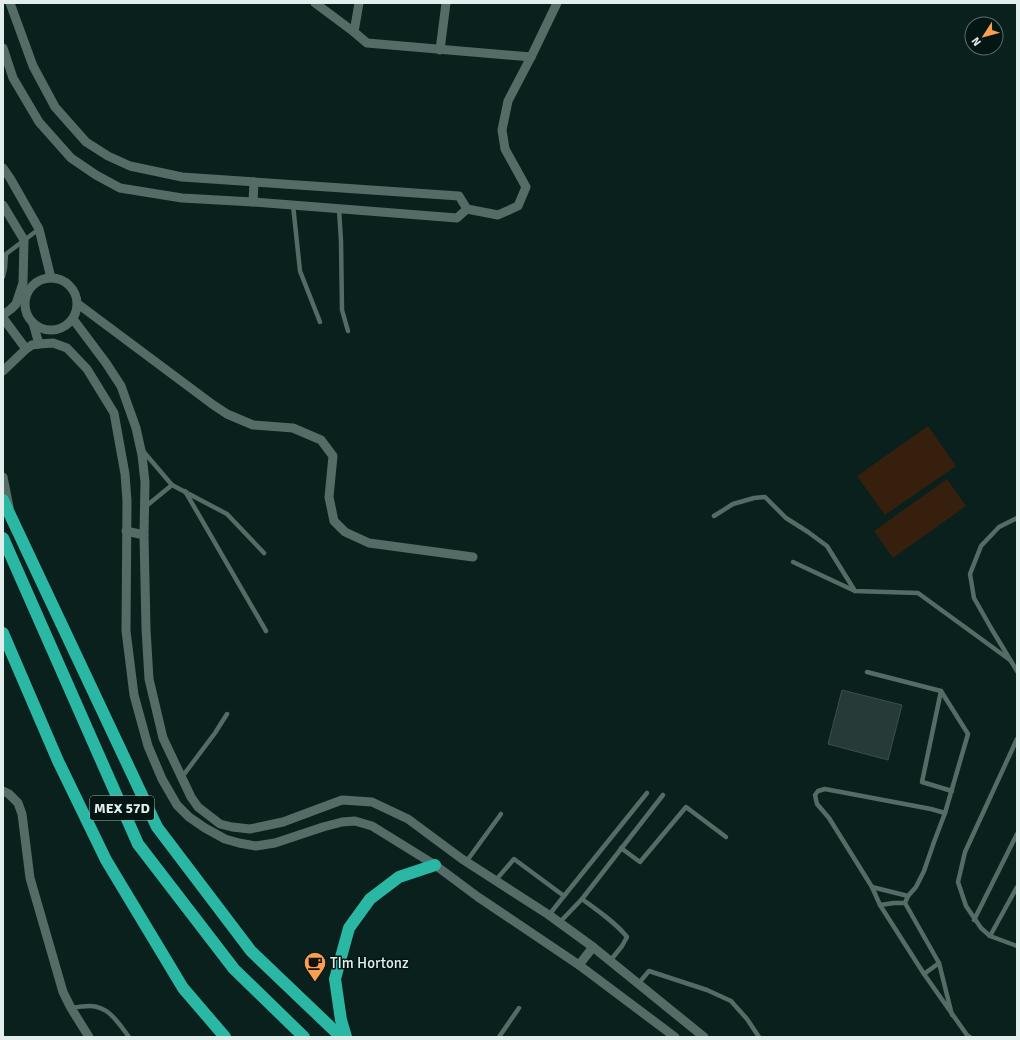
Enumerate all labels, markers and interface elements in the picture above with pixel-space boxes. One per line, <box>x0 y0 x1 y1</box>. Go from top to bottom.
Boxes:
north arrow <box>964 16 1004 56</box>
text: N <box>969 35 984 49</box>
road number: MEX 57D <box>90 796 154 820</box>
cafe icon: TIm Hortonz <box>302 950 328 983</box>
place label: TIm Hortonz <box>330 954 409 972</box>

